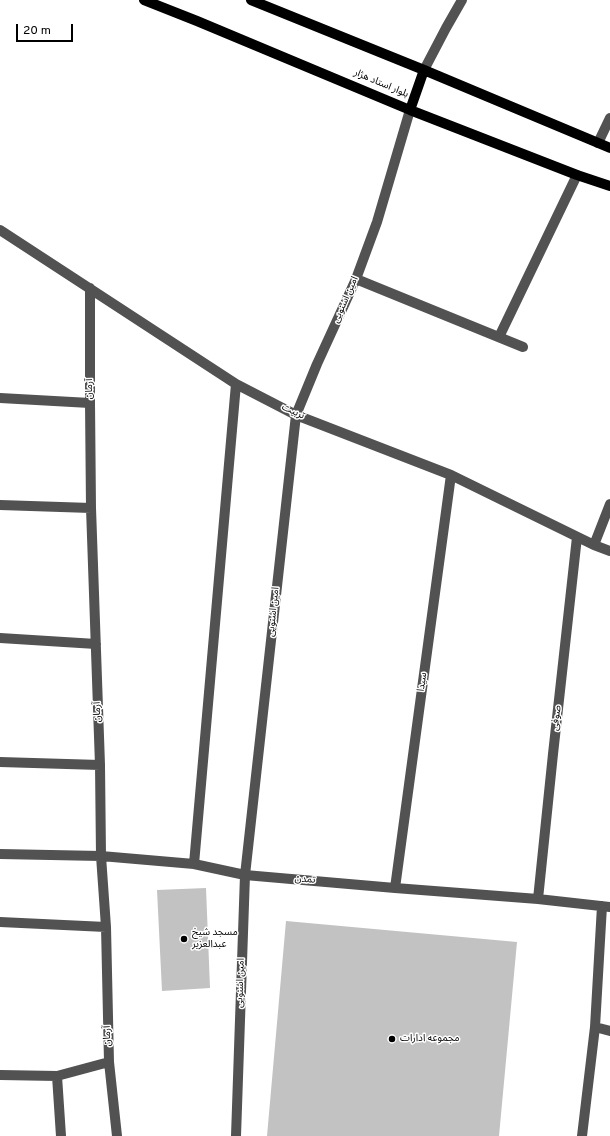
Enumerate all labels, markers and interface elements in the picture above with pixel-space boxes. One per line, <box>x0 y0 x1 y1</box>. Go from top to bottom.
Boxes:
scale bar <box>18 16 75 42</box>
text: 20 m <box>23 23 51 39</box>
street label: بلوار استاد هژار <box>352 67 410 101</box>
street label: امین اشنویی <box>330 275 362 325</box>
street label: آرمان <box>84 379 96 399</box>
street label: تربیت <box>280 401 306 423</box>
street label: امین اشنویی <box>265 587 283 637</box>
street label: سیدا <box>416 672 430 692</box>
street label: آرمان <box>92 701 104 723</box>
street label: صوفی <box>549 705 565 731</box>
street label: تمدن <box>294 873 316 887</box>
place label: مسجد شیخ عبدالعزیر <box>192 927 238 950</box>
marker: مسجد شیخ عبدالعزیر <box>179 934 189 944</box>
street label: امین اشنویی <box>234 958 248 1008</box>
street label: آرمان <box>102 1026 114 1046</box>
place label: مجموعه ادارات <box>400 1033 460 1045</box>
marker: مجموعه ادارات <box>387 1034 397 1044</box>

